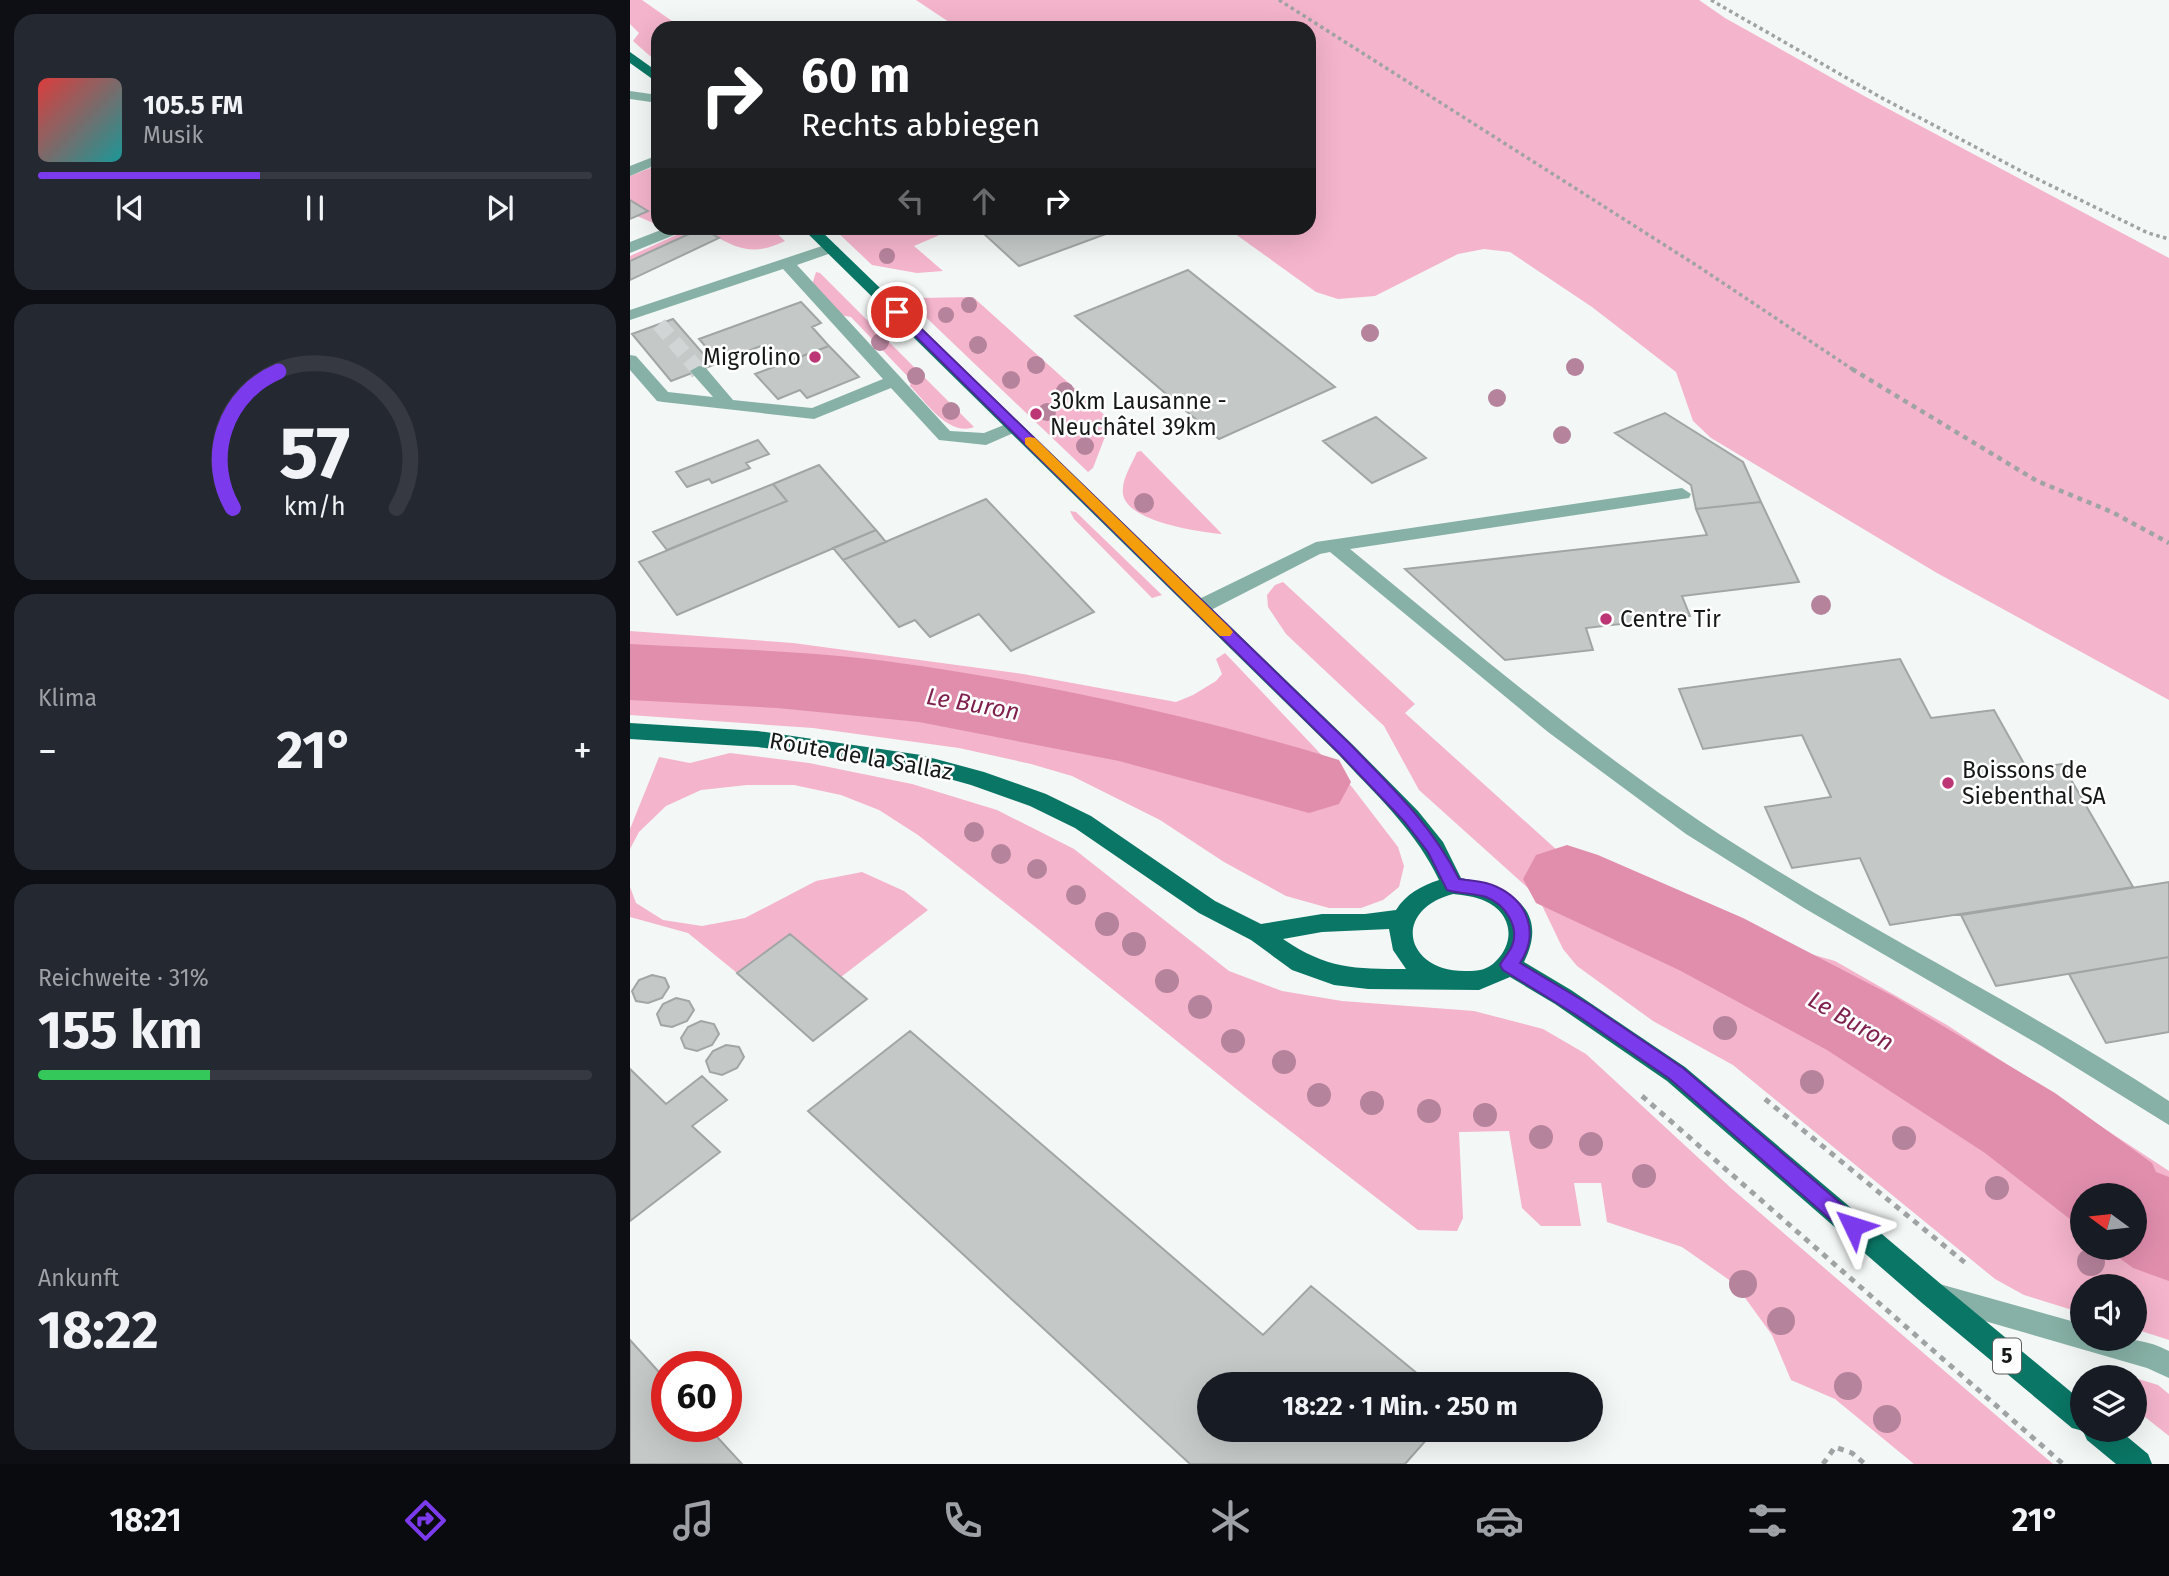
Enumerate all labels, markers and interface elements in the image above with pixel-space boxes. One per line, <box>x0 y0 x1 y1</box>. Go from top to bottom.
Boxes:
text: 60 m <box>801 46 910 105</box>
icon: right <box>686 49 777 140</box>
text: 105.5 FM <box>143 90 243 121</box>
text: Rechts abbiegen <box>801 106 1041 144</box>
text: Musik <box>143 121 203 149</box>
icon: left <box>892 182 930 220</box>
icon: ahead <box>965 182 1003 220</box>
icon: right <box>1038 182 1076 220</box>
icon: previous <box>111 189 149 227</box>
icon: pause <box>296 189 334 227</box>
icon: next <box>481 189 519 227</box>
pin <box>867 282 927 342</box>
icon: arrive <box>878 293 916 331</box>
place label: Migrolino <box>703 343 801 371</box>
marker: Migrolino <box>807 349 823 365</box>
place label: 30km Lausanne - Neuchâtel 39km <box>1050 387 1227 441</box>
marker: 30km Lausanne - Neuchâtel 39km <box>1028 406 1044 422</box>
text: 57 <box>279 410 351 497</box>
text: km/h <box>284 492 346 522</box>
place label: Centre Tir <box>1620 605 1721 633</box>
marker: Centre Tir <box>1598 611 1614 627</box>
water label: Le Buron <box>924 682 1022 726</box>
text: Klima <box>38 684 97 712</box>
text: 21° <box>277 719 354 782</box>
street label: Route de la Sallaz <box>767 726 955 786</box>
text: − <box>38 728 57 774</box>
text: + <box>573 728 592 774</box>
place label: Boissons de Siebenthal SA <box>1962 756 2107 810</box>
marker: Boissons de Siebenthal SA <box>1940 775 1956 791</box>
text: Reichweite · 31% <box>38 964 209 992</box>
water label: Le Buron <box>1803 985 1899 1057</box>
text: 155 km <box>38 999 203 1062</box>
north arrow <box>2070 1183 2147 1260</box>
map controls <box>2070 1183 2147 1442</box>
position arrow <box>1816 1189 1890 1263</box>
text: Ankunft <box>38 1264 119 1292</box>
button: sound <box>2070 1274 2147 1351</box>
text: 18:22 <box>38 1299 159 1362</box>
road number: 5 <box>1993 1338 2021 1374</box>
speed limit sign: 60 <box>651 1351 742 1442</box>
button: layers <box>2070 1365 2147 1442</box>
text: 18:22 · 1 Min. · 250 m <box>1282 1391 1518 1422</box>
icon: directions <box>401 1496 450 1545</box>
icon: music <box>669 1496 718 1545</box>
icon: phone <box>938 1496 987 1545</box>
icon: climate <box>1206 1496 1255 1545</box>
icon: car <box>1475 1496 1524 1545</box>
icon: filters <box>1743 1496 1792 1545</box>
text: 18:21 <box>110 1501 182 1539</box>
text: 21° <box>2012 1501 2059 1539</box>

